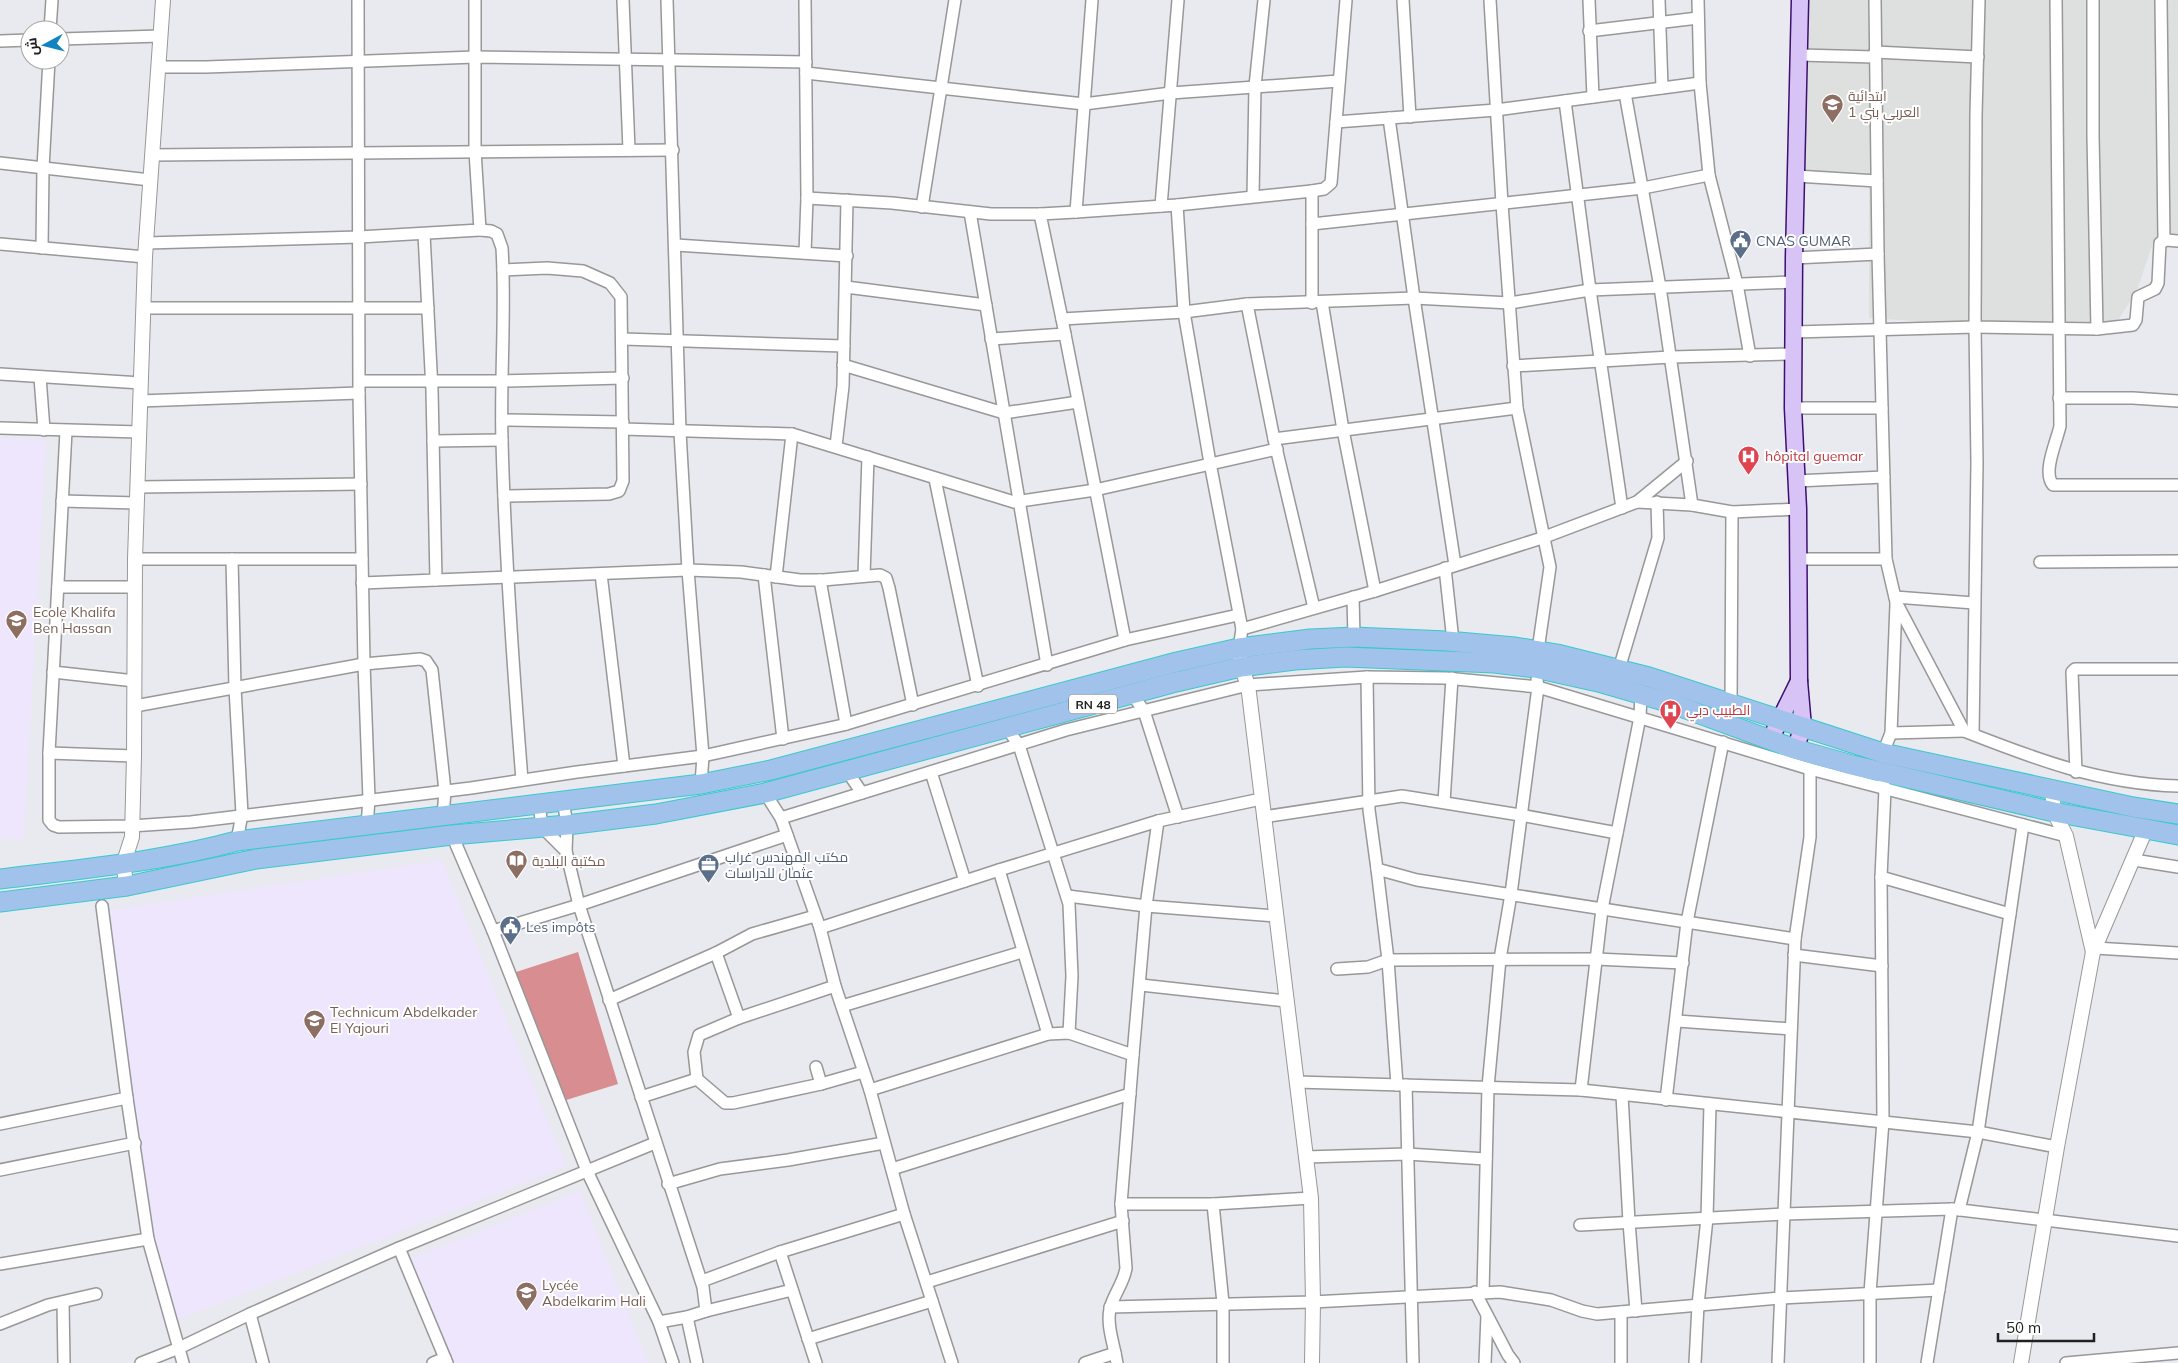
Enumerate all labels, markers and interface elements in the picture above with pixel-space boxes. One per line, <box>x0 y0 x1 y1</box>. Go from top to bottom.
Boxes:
north arrow <box>20 20 70 70</box>
text: ش <box>22 37 42 57</box>
place label: ابتدائية العربي بني 1 <box>1848 87 1920 124</box>
school or university icon: ابتدائية العربي بني 1 <box>1820 92 1844 123</box>
public building icon: CNAS GUMAR <box>1728 229 1752 260</box>
place label: CNAS GUMAR <box>1756 232 1851 250</box>
hospital icon: hôpital guemar <box>1737 444 1761 475</box>
place label: hôpital guemar <box>1765 447 1864 465</box>
place label: Ecole Khalifa Ben Hassan <box>33 603 116 637</box>
school or university icon: Ecole Khalifa Ben Hassan <box>5 608 29 639</box>
road number: RN 48 <box>1069 694 1117 714</box>
hospital icon: الطبيب دبي <box>1658 698 1682 729</box>
place label: الطبيب دبي <box>1686 701 1750 722</box>
place label: مكتب المهندس غراب عثمان للدراسات <box>725 848 848 882</box>
library icon: مكتبة البلدية <box>504 849 528 880</box>
place label: مكتبة البلدية <box>532 852 606 870</box>
office icon: مكتب المهندس غراب عثمان للدراسات <box>697 853 721 884</box>
public building icon: Les impôts <box>498 915 522 946</box>
place label: Les impôts <box>526 918 596 936</box>
place label: Technicum Abdelkader El Yajouri <box>330 1003 478 1037</box>
school or university icon: Technicum Abdelkader El Yajouri <box>302 1008 326 1039</box>
place label: Lycée Abdelkarim Hali <box>542 1276 646 1310</box>
school or university icon: Lycée Abdelkarim Hali <box>514 1281 538 1312</box>
scale bar <box>1998 1310 2094 1342</box>
text: 50 m <box>2006 1318 2041 1337</box>

